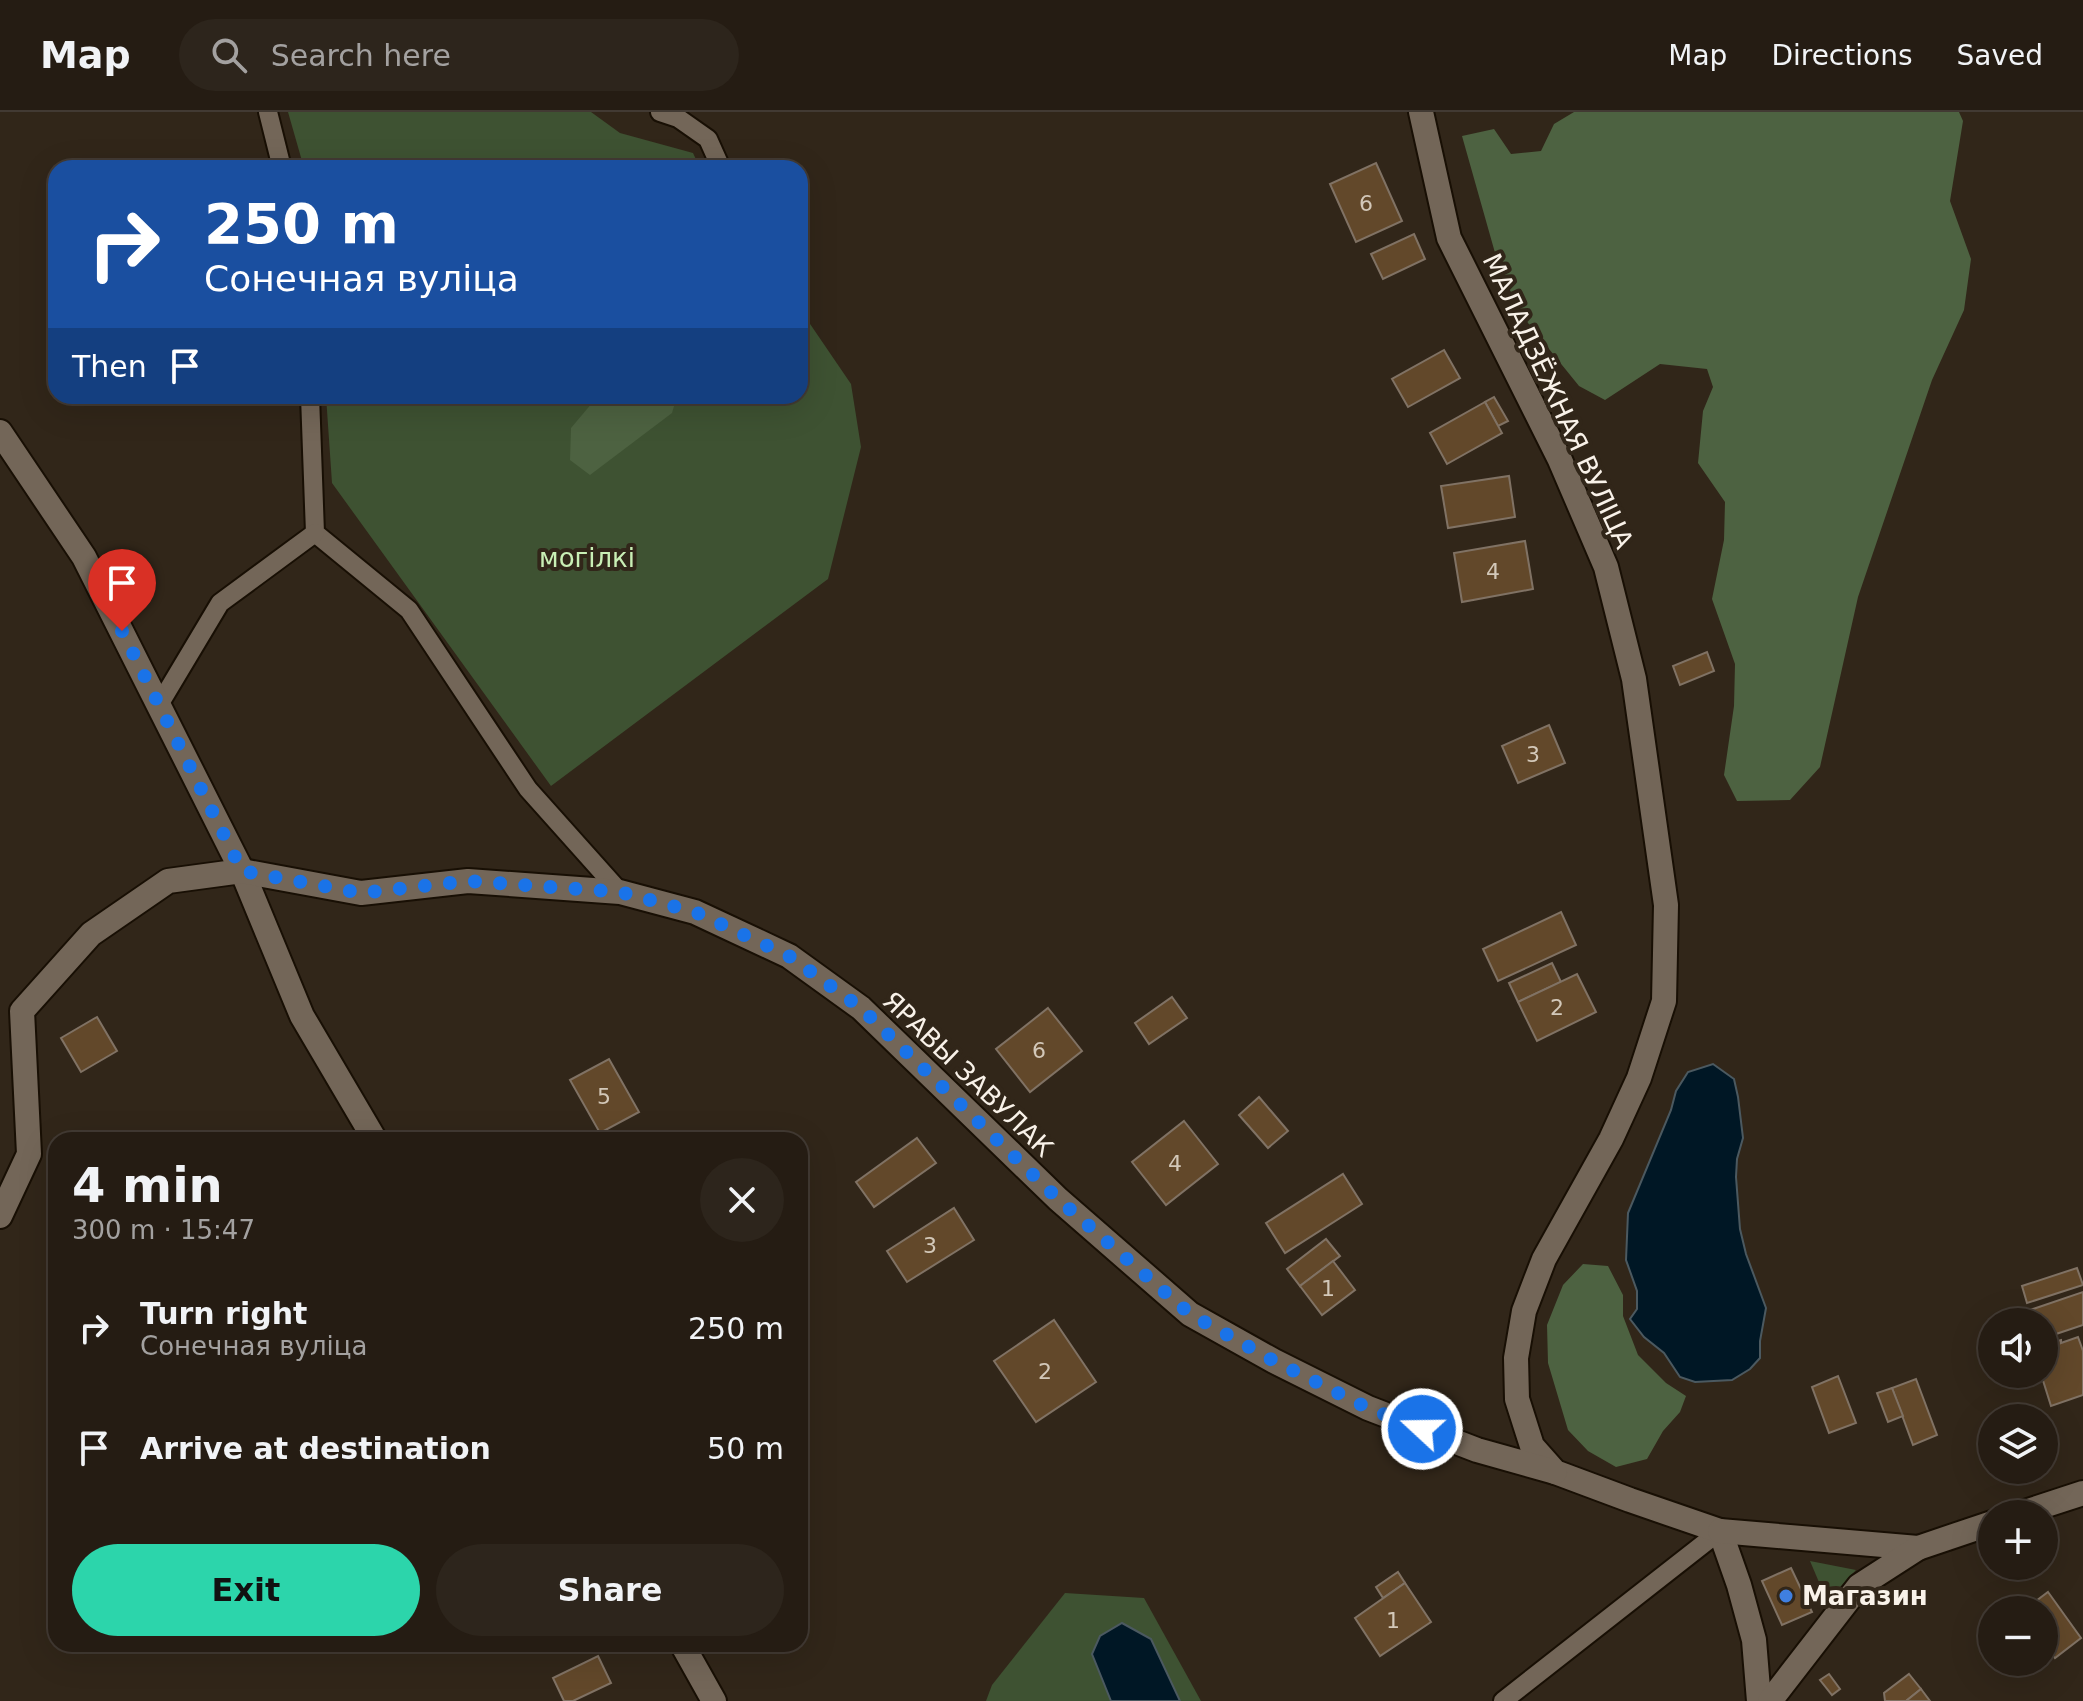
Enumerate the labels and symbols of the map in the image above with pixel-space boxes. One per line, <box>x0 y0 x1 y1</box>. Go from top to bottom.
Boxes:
house number: 6 <box>1359 191 1373 216</box>
street label: МАЛАДЗЁЖНАЯ ВУЛІЦА <box>1476 249 1641 553</box>
park label: могілкі <box>539 543 635 573</box>
pin <box>88 549 156 631</box>
house number: 4 <box>1486 559 1500 584</box>
house number: 3 <box>1526 742 1540 767</box>
street label: ЯРАВЫ ЗАВУЛАК <box>877 985 1059 1163</box>
house number: 2 <box>1550 995 1564 1020</box>
house number: 6 <box>1032 1038 1046 1063</box>
house number: 5 <box>597 1084 611 1109</box>
house number: 4 <box>1168 1151 1182 1176</box>
house number: 3 <box>923 1233 937 1258</box>
house number: 1 <box>1321 1276 1335 1301</box>
house number: 2 <box>1038 1359 1052 1384</box>
position arrow <box>1380 1387 1464 1471</box>
place label: Магазин <box>1802 1581 1928 1611</box>
marker: Магазин <box>1777 1587 1795 1605</box>
house number: 1 <box>1386 1608 1400 1633</box>

